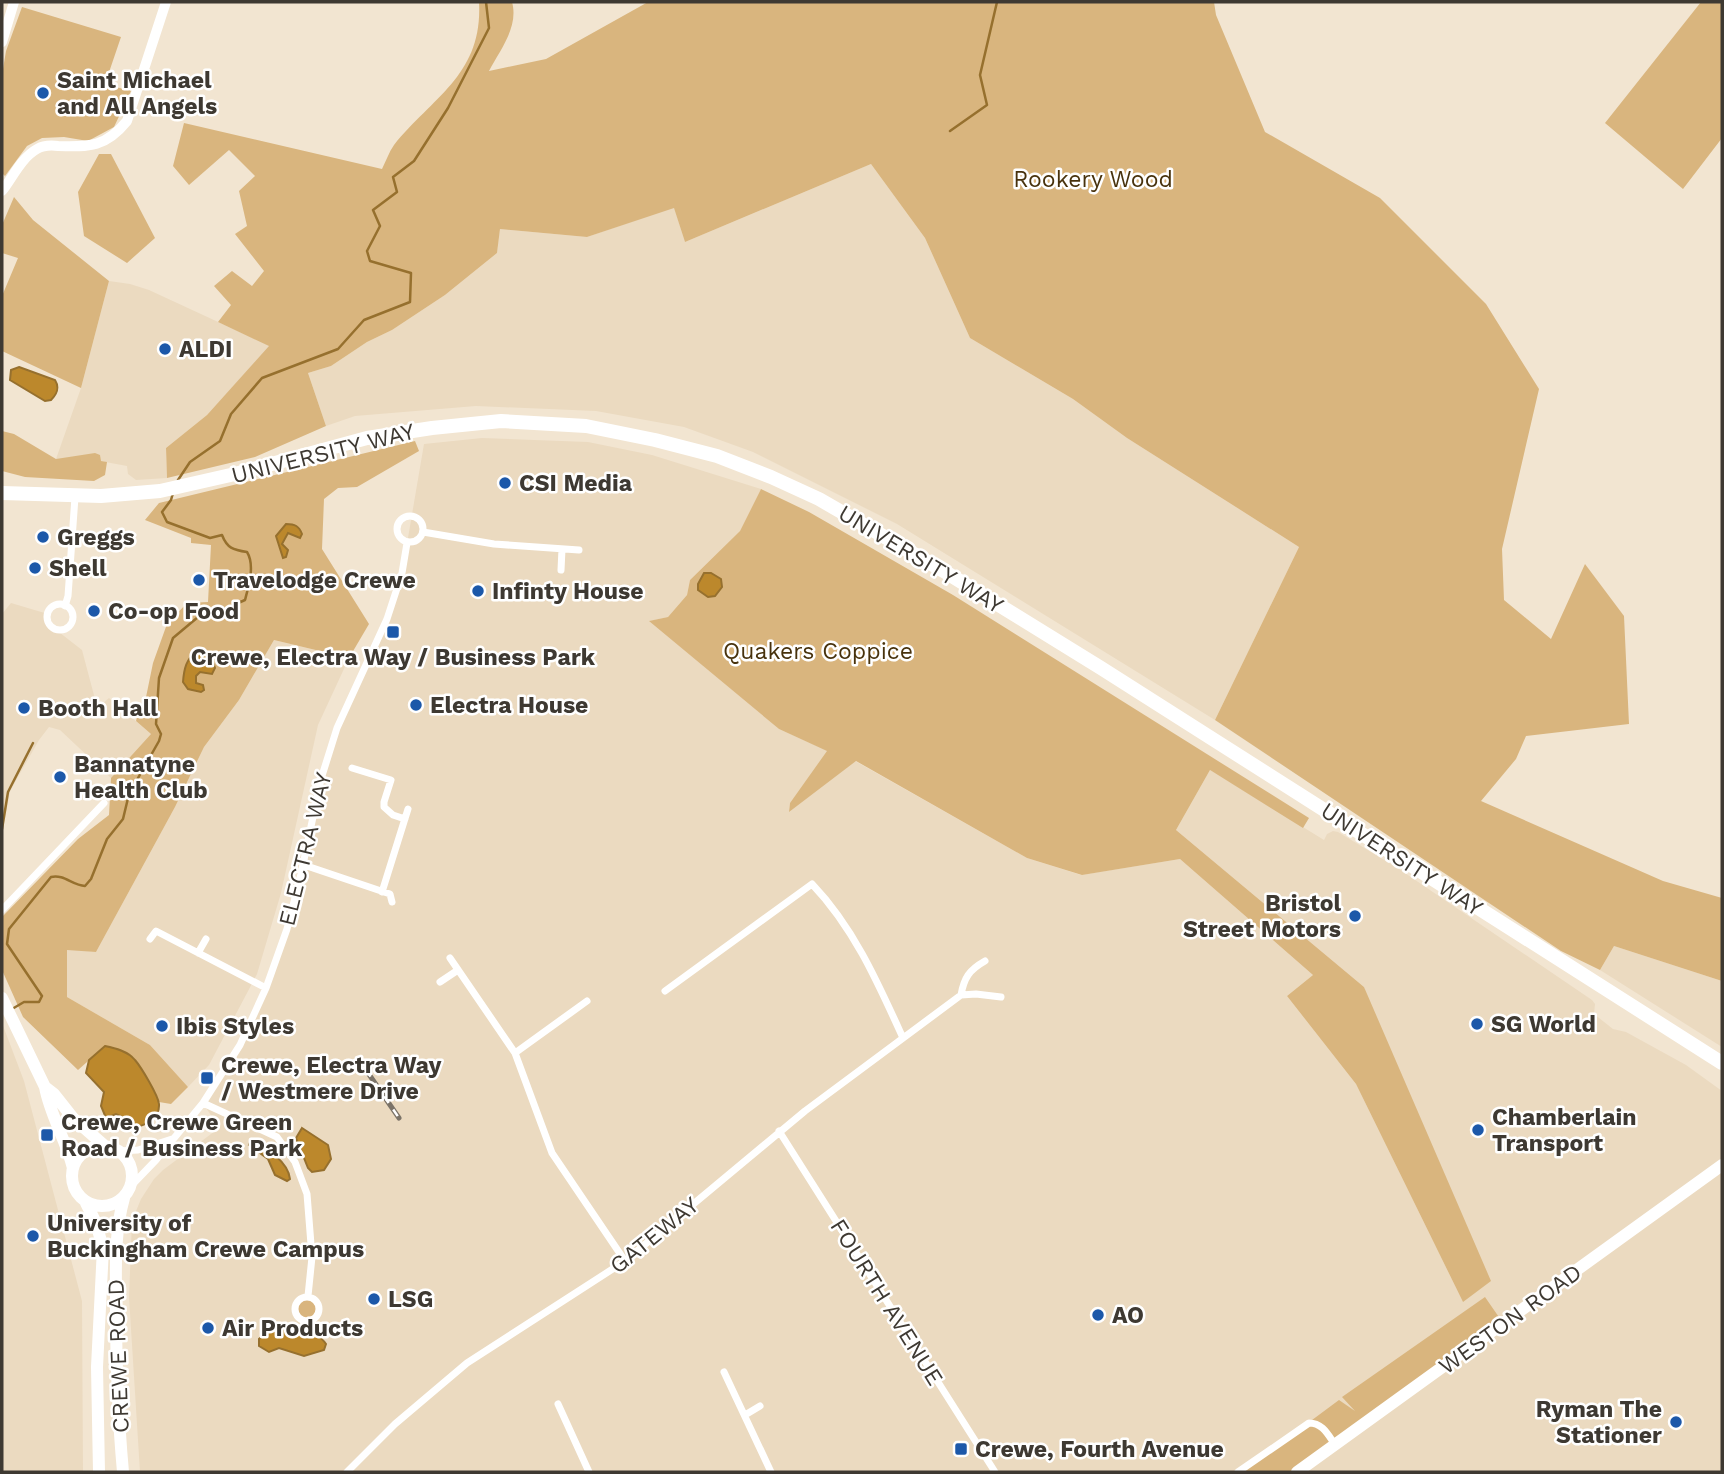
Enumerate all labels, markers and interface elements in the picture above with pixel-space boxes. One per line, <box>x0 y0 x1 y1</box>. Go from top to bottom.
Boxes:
place label: Saint Michael and All Angels <box>57 67 217 120</box>
marker: Saint Michael and All Angels <box>35 85 51 101</box>
park label: Rookery Wood <box>1013 166 1173 193</box>
place label: ALDI <box>179 336 232 363</box>
marker: ALDI <box>157 341 173 357</box>
street label: UNIVERSITY WAY <box>229 418 417 489</box>
place label: CSI Media <box>519 470 633 497</box>
marker: CSI Media <box>497 475 513 491</box>
street label: UNIVERSITY WAY <box>833 499 1008 619</box>
place label: Greggs <box>57 524 135 551</box>
marker: Greggs <box>35 529 51 545</box>
place label: Shell <box>49 555 107 582</box>
marker: Shell <box>27 560 43 576</box>
place label: Travelodge Crewe <box>213 567 416 594</box>
marker: Travelodge Crewe <box>191 572 207 588</box>
place label: Infinty House <box>492 578 643 605</box>
marker: Infinty House <box>470 583 486 599</box>
place label: Co-op Food <box>108 598 239 625</box>
marker: Co-op Food <box>86 603 102 619</box>
marker: Crewe, Electra Way / Business Park <box>385 624 401 640</box>
park label: Quakers Coppice <box>723 638 913 665</box>
place label: Crewe, Electra Way / Business Park <box>191 644 596 671</box>
place label: Electra House <box>430 692 588 719</box>
place label: Booth Hall <box>38 695 158 722</box>
marker: Electra House <box>408 697 424 713</box>
marker: Booth Hall <box>16 700 32 716</box>
place label: Bannatyne Health Club <box>74 751 208 804</box>
marker: Bannatyne Health Club <box>52 769 68 785</box>
street label: ELECTRA WAY <box>273 770 338 929</box>
street label: UNIVERSITY WAY <box>1316 797 1488 922</box>
place label: Bristol Street Motors <box>1183 890 1341 943</box>
marker: Bristol Street Motors <box>1347 908 1363 924</box>
place label: SG World <box>1491 1011 1596 1038</box>
place label: Ibis Styles <box>176 1013 294 1040</box>
marker: SG World <box>1469 1016 1485 1032</box>
marker: Ibis Styles <box>154 1018 170 1034</box>
place label: Crewe, Electra Way / Westmere Drive <box>221 1052 441 1105</box>
marker: Crewe, Electra Way / Westmere Drive <box>199 1070 215 1086</box>
place label: Chamberlain Transport <box>1492 1104 1636 1157</box>
place label: Crewe, Crewe Green Road / Business Park <box>61 1109 303 1162</box>
marker: Chamberlain Transport <box>1470 1122 1486 1138</box>
marker: Crewe, Crewe Green Road / Business Park <box>39 1127 55 1143</box>
street label: GATEWAY <box>604 1191 704 1279</box>
place label: University of Buckingham Crewe Campus <box>47 1210 364 1263</box>
street label: FOURTH AVENUE <box>825 1214 949 1390</box>
marker: University of Buckingham Crewe Campus <box>25 1228 41 1244</box>
street label: WESTON ROAD <box>1434 1259 1587 1380</box>
street label: CREWE ROAD <box>102 1279 135 1433</box>
place label: LSG <box>388 1286 433 1313</box>
marker: LSG <box>366 1291 382 1307</box>
place label: AO <box>1112 1302 1144 1329</box>
marker: AO <box>1090 1307 1106 1323</box>
place label: Air Products <box>222 1315 363 1342</box>
marker: Air Products <box>200 1320 216 1336</box>
place label: Ryman The Stationer <box>1536 1396 1662 1449</box>
marker: Ryman The Stationer <box>1668 1414 1684 1430</box>
place label: Crewe, Fourth Avenue <box>975 1436 1224 1463</box>
marker: Crewe, Fourth Avenue <box>953 1441 969 1457</box>

